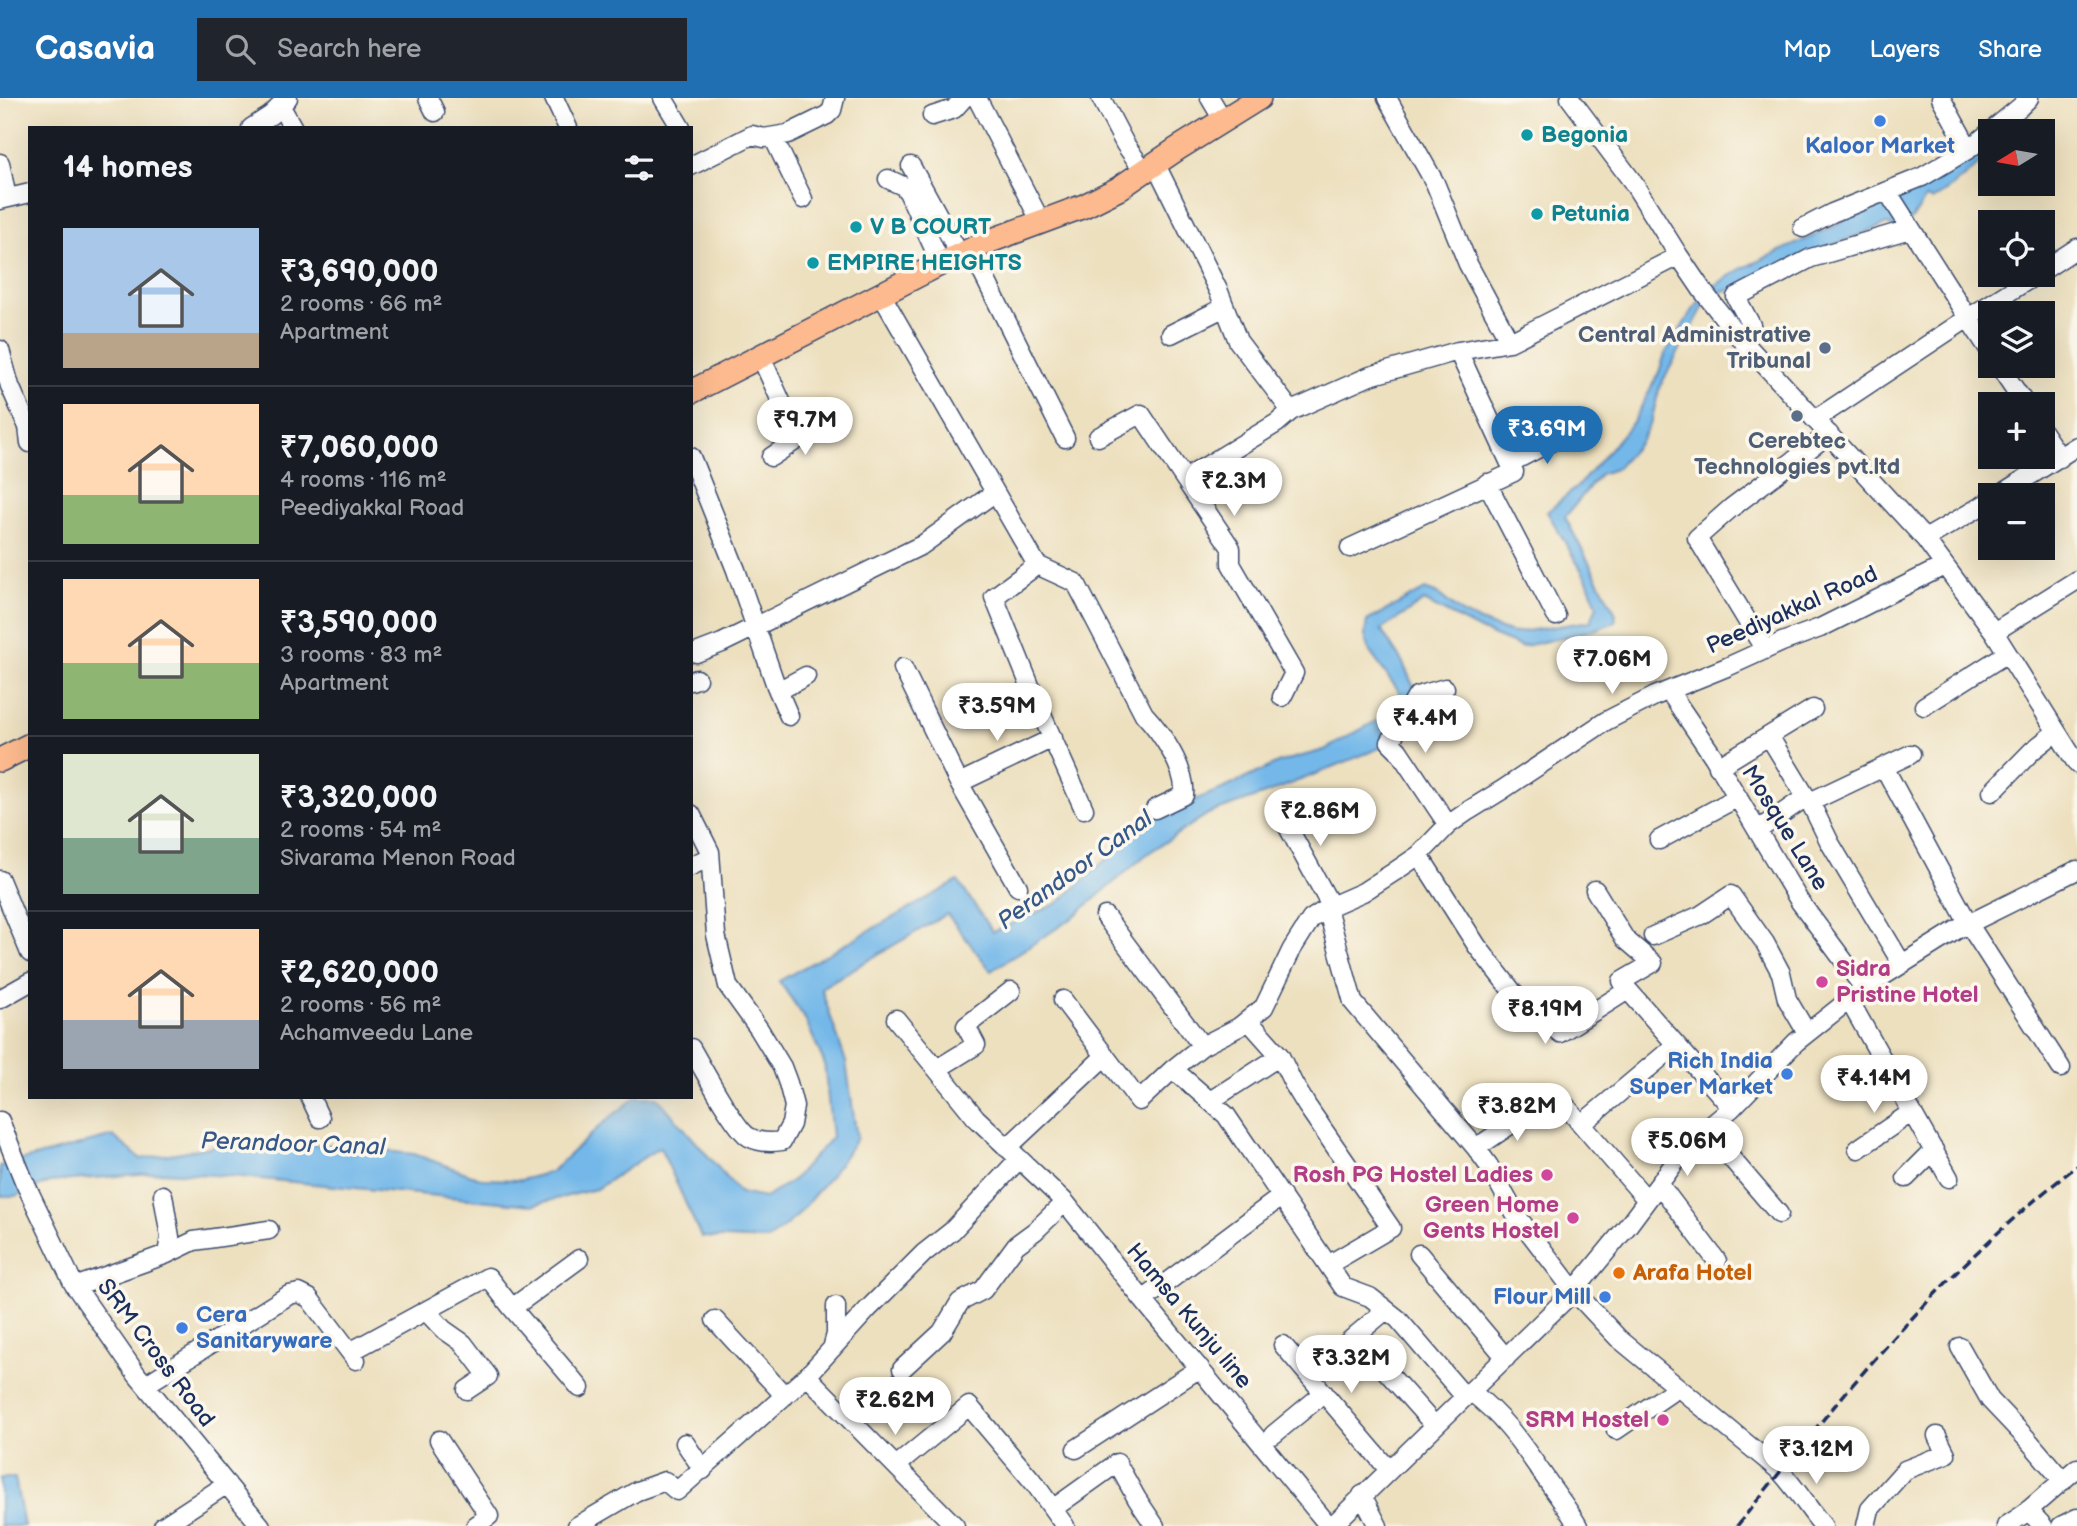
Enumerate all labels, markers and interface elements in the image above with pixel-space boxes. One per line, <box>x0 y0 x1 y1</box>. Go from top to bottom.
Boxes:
search box <box>197 18 687 81</box>
text: Casavia <box>35 29 155 69</box>
icon: search <box>221 30 259 68</box>
text: Search here <box>277 34 421 65</box>
text: Map <box>1783 35 1831 64</box>
text: Layers <box>1869 35 1940 64</box>
text: Share <box>1978 35 2042 64</box>
marker: Kaloor Market <box>1872 113 1888 129</box>
north arrow <box>1978 119 2054 196</box>
map controls <box>1978 119 2055 560</box>
place label: Begonia <box>1541 121 1628 149</box>
marker: Begonia <box>1519 127 1535 143</box>
place label: Kaloor Market <box>1805 132 1955 160</box>
icon: filters <box>620 149 658 187</box>
text: 14 homes <box>63 150 192 186</box>
place label: Petunia <box>1551 200 1630 228</box>
marker: Petunia <box>1529 206 1545 222</box>
button: locate <box>1978 210 2055 287</box>
place label: V B COURT <box>870 213 991 241</box>
marker: V B COURT <box>848 219 864 235</box>
place label: EMPIRE HEIGHTS <box>827 249 1022 277</box>
text: ₹3,690,000 <box>280 254 439 290</box>
marker: EMPIRE HEIGHTS <box>805 255 821 271</box>
icon: home <box>119 256 203 340</box>
text: 2 rooms · 66 m² <box>280 290 442 318</box>
button: layers <box>1978 301 2055 378</box>
text: Apartment <box>280 318 389 346</box>
place label: Central Administrative Tribunal <box>1578 321 1811 375</box>
marker: Central Administrative Tribunal <box>1817 340 1833 356</box>
button: + <box>1978 392 2055 469</box>
pin: ₹9.7M <box>756 398 854 457</box>
text: ₹9.7M <box>773 406 837 434</box>
pin: ₹3.69M <box>1490 406 1604 466</box>
marker: Cerebtec Technologies pvt.ltd <box>1789 408 1805 424</box>
text: ₹3.69M <box>1508 415 1586 443</box>
place label: Cerebtec Technologies pvt.ltd <box>1694 427 1900 481</box>
text: ₹7,060,000 <box>280 430 439 466</box>
icon: home <box>119 432 203 516</box>
pin: ₹2.3M <box>1185 458 1283 518</box>
text: 4 rooms · 116 m² <box>280 466 447 494</box>
text: ₹2.3M <box>1201 467 1267 495</box>
button: − <box>1978 483 2055 560</box>
text: Peediyakkal Road <box>280 494 464 522</box>
street label: Peediyakkal Road <box>1702 560 1882 660</box>
text: ₹3,590,000 <box>280 605 438 641</box>
icon: home <box>119 607 203 691</box>
pin: ₹7.06M <box>1555 636 1669 696</box>
text: 3 rooms · 83 m² <box>280 641 442 669</box>
text: ₹7.06M <box>1572 645 1652 673</box>
text: Apartment <box>280 669 389 697</box>
pin: ₹3.59M <box>940 684 1054 743</box>
text: ₹3.59M <box>958 692 1036 720</box>
pin: ₹4.4M <box>1376 696 1474 755</box>
text: ₹4.4M <box>1392 704 1458 732</box>
street label: Mosque Lane <box>1735 760 1835 896</box>
text: ₹3,320,000 <box>280 780 438 816</box>
icon: home <box>119 782 203 866</box>
pin: ₹2.86M <box>1263 788 1377 848</box>
text: ₹2.86M <box>1280 797 1360 825</box>
water label: Perandoor Canal <box>992 803 1159 936</box>
text: 2 rooms · 54 m² <box>280 816 442 844</box>
text: Sivarama Menon Road <box>280 844 516 872</box>
text: ₹2,620,000 <box>280 955 439 991</box>
place label: Sidra Pristine Hotel <box>1836 955 1979 1009</box>
icon: home <box>119 957 203 1041</box>
marker: Sidra Pristine Hotel <box>1814 974 1830 990</box>
pin: ₹8.19M <box>1488 986 1602 1046</box>
text: 2 rooms · 56 m² <box>280 991 442 1019</box>
text: ₹8.19M <box>1507 995 1583 1023</box>
text: Achamveedu Lane <box>280 1019 473 1047</box>
place label: Rich India Super Market <box>1630 1047 1773 1101</box>
pin: ₹4.14M <box>1817 1056 1931 1115</box>
text: ₹4.14M <box>1837 1064 1911 1092</box>
marker: Rich India Super Market <box>1779 1066 1795 1082</box>
pin: ₹3.82M <box>1460 1084 1574 1143</box>
text: ₹3.82M <box>1477 1092 1557 1120</box>
pin: ₹5.06M <box>1630 1118 1744 1178</box>
water label: Perandoor Canal <box>200 1126 387 1162</box>
text: ₹5.06M <box>1647 1127 1727 1155</box>
place label: Rosh PG Hostel Ladies <box>1293 1161 1533 1189</box>
marker: Rosh PG Hostel Ladies <box>1539 1167 1555 1183</box>
place label: Green Home Gents Hostel <box>1423 1191 1559 1245</box>
marker: Green Home Gents Hostel <box>1565 1210 1581 1226</box>
street label: Hamsa Kunju line <box>1120 1238 1258 1394</box>
place label: Arafa Hotel <box>1632 1259 1752 1287</box>
marker: Arafa Hotel <box>1611 1265 1627 1281</box>
street label: SRM Cross Road <box>91 1273 221 1433</box>
place label: Flour Mill <box>1493 1283 1591 1311</box>
marker: Flour Mill <box>1597 1289 1613 1305</box>
place label: Cera Sanitaryware <box>196 1301 332 1355</box>
marker: Cera Sanitaryware <box>174 1320 190 1336</box>
pin: ₹3.32M <box>1294 1336 1408 1395</box>
text: ₹3.32M <box>1312 1344 1390 1372</box>
pin: ₹2.62M <box>838 1378 952 1437</box>
text: ₹2.62M <box>855 1386 935 1414</box>
place label: SRM Hostel <box>1525 1406 1649 1434</box>
marker: SRM Hostel <box>1655 1412 1671 1428</box>
pin: ₹3.12M <box>1759 1426 1873 1486</box>
text: ₹3.12M <box>1779 1435 1853 1463</box>

